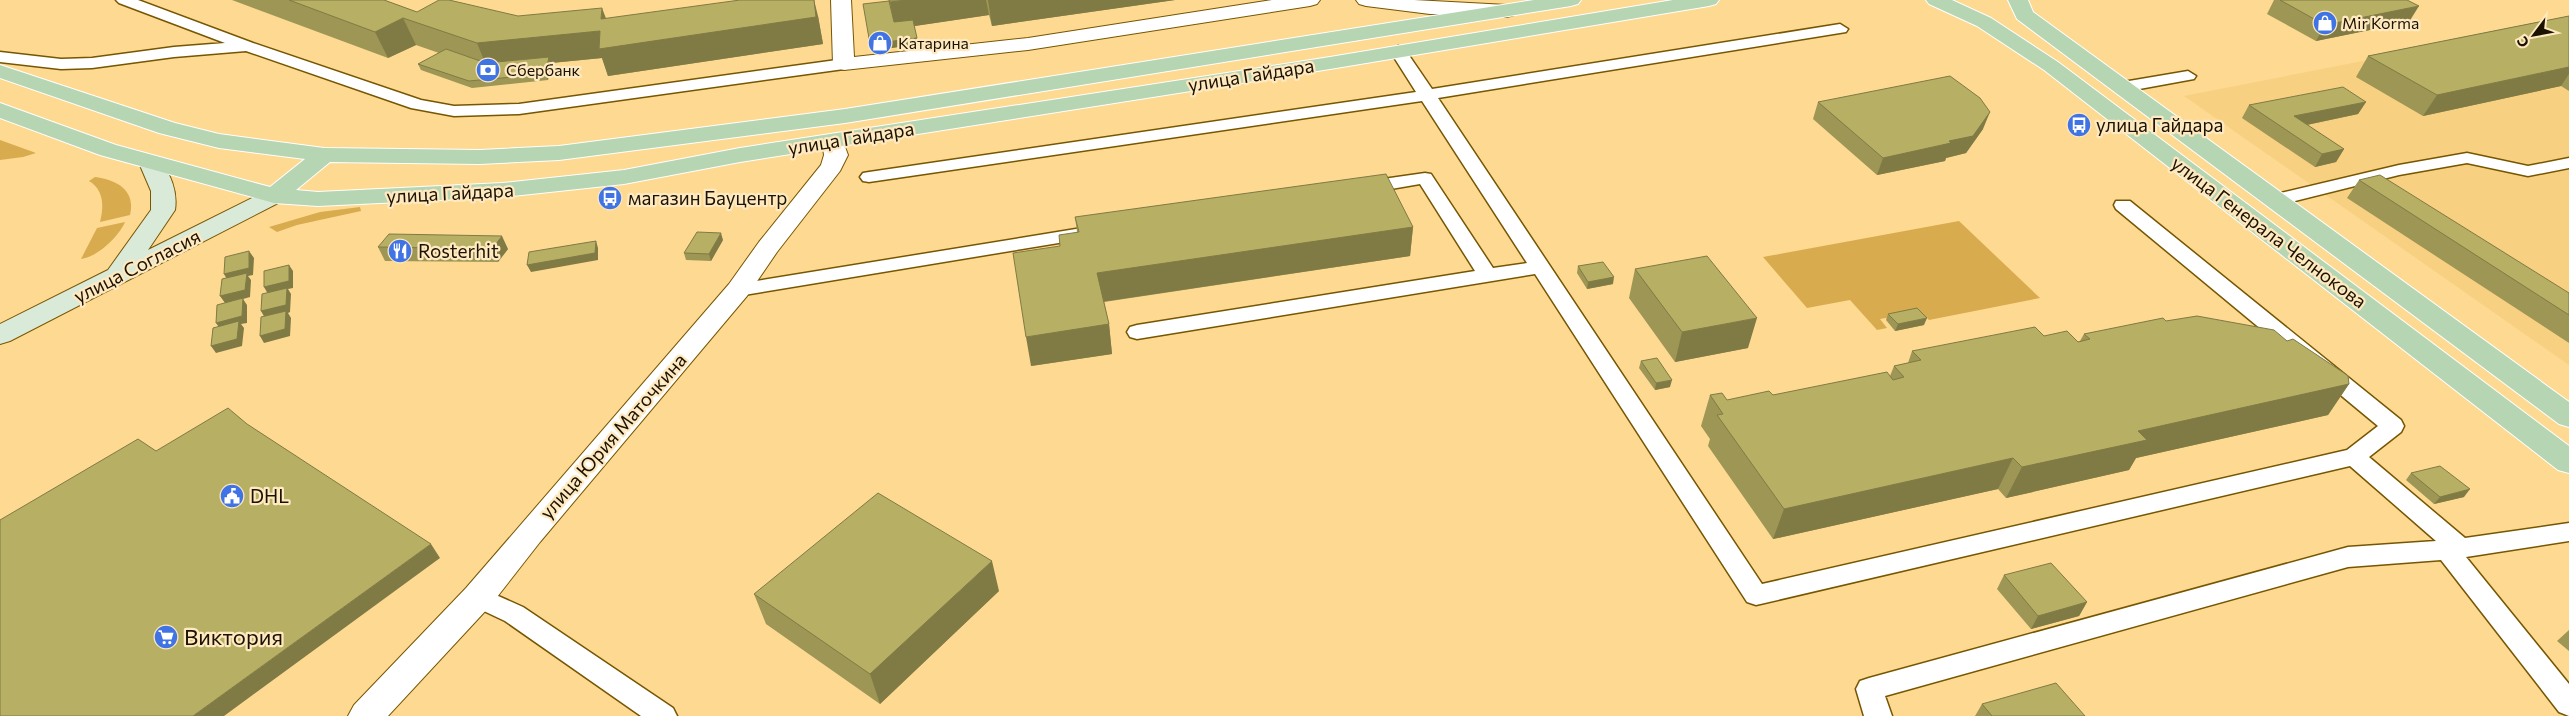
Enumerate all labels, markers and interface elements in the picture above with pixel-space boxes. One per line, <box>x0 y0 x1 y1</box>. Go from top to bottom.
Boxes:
shop icon: Mir Korma <box>2312 10 2338 36</box>
north arrow <box>2509 10 2559 60</box>
place label: Mir Korma <box>2342 13 2419 32</box>
shop icon: Катарина <box>867 30 893 56</box>
place label: Катарина <box>898 33 969 52</box>
text: С <box>2513 34 2532 51</box>
street label: улица Гайдара <box>1186 53 1316 96</box>
bank icon: Сбербанк <box>475 57 501 83</box>
place label: Сбербанк <box>506 60 581 79</box>
bus stop icon: улица Гайдара <box>2066 112 2092 138</box>
place label: улица Гайдара <box>2096 113 2223 136</box>
street label: улица Гайдара <box>786 116 916 159</box>
street label: улица Генерала Челнокова <box>2167 151 2371 312</box>
street label: улица Гайдара <box>386 178 514 207</box>
bus stop icon: магазин Бауцентр <box>597 185 623 211</box>
place label: магазин Бауцентр <box>628 186 787 209</box>
street label: улица Согласия <box>70 224 204 307</box>
restaurant icon: Rosterhit <box>387 238 413 264</box>
place label: Rosterhit <box>418 239 499 262</box>
street label: улица Юрия Маточкина <box>535 348 691 523</box>
public building icon: DHL <box>219 483 245 509</box>
place label: DHL <box>250 484 289 507</box>
place label: Виктория <box>184 623 283 650</box>
supermarket icon: Виктория <box>153 624 179 650</box>

